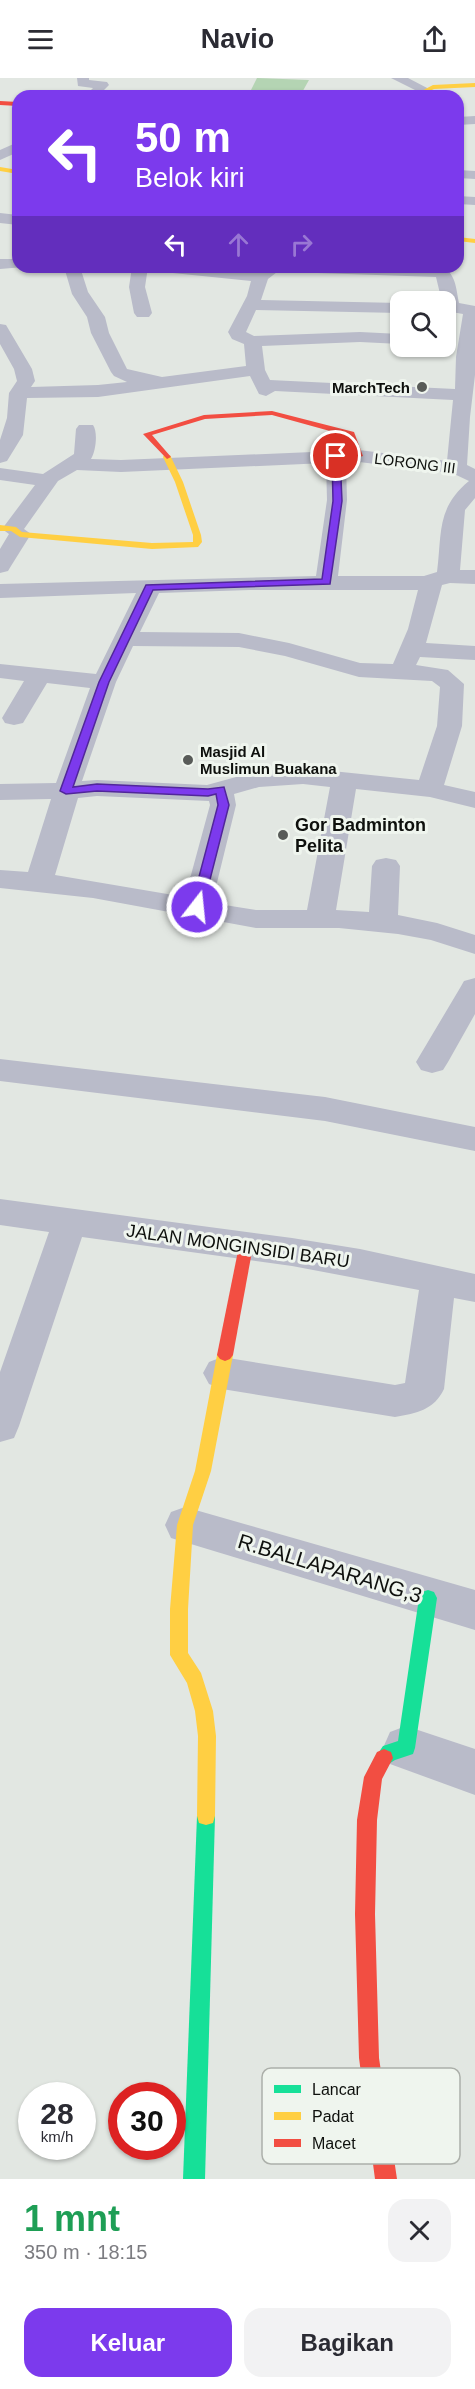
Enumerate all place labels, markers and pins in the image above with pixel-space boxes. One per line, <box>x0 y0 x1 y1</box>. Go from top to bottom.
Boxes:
place label: MarchTech <box>332 379 410 396</box>
marker: MarchTech <box>415 380 429 394</box>
pin <box>310 430 361 481</box>
place label: Masjid Al Muslimun Buakana <box>200 743 337 777</box>
marker: Masjid Al Muslimun Buakana <box>181 753 195 767</box>
place label: Gor Badminton Pelita <box>295 815 426 856</box>
marker: Gor Badminton Pelita <box>276 828 290 842</box>

